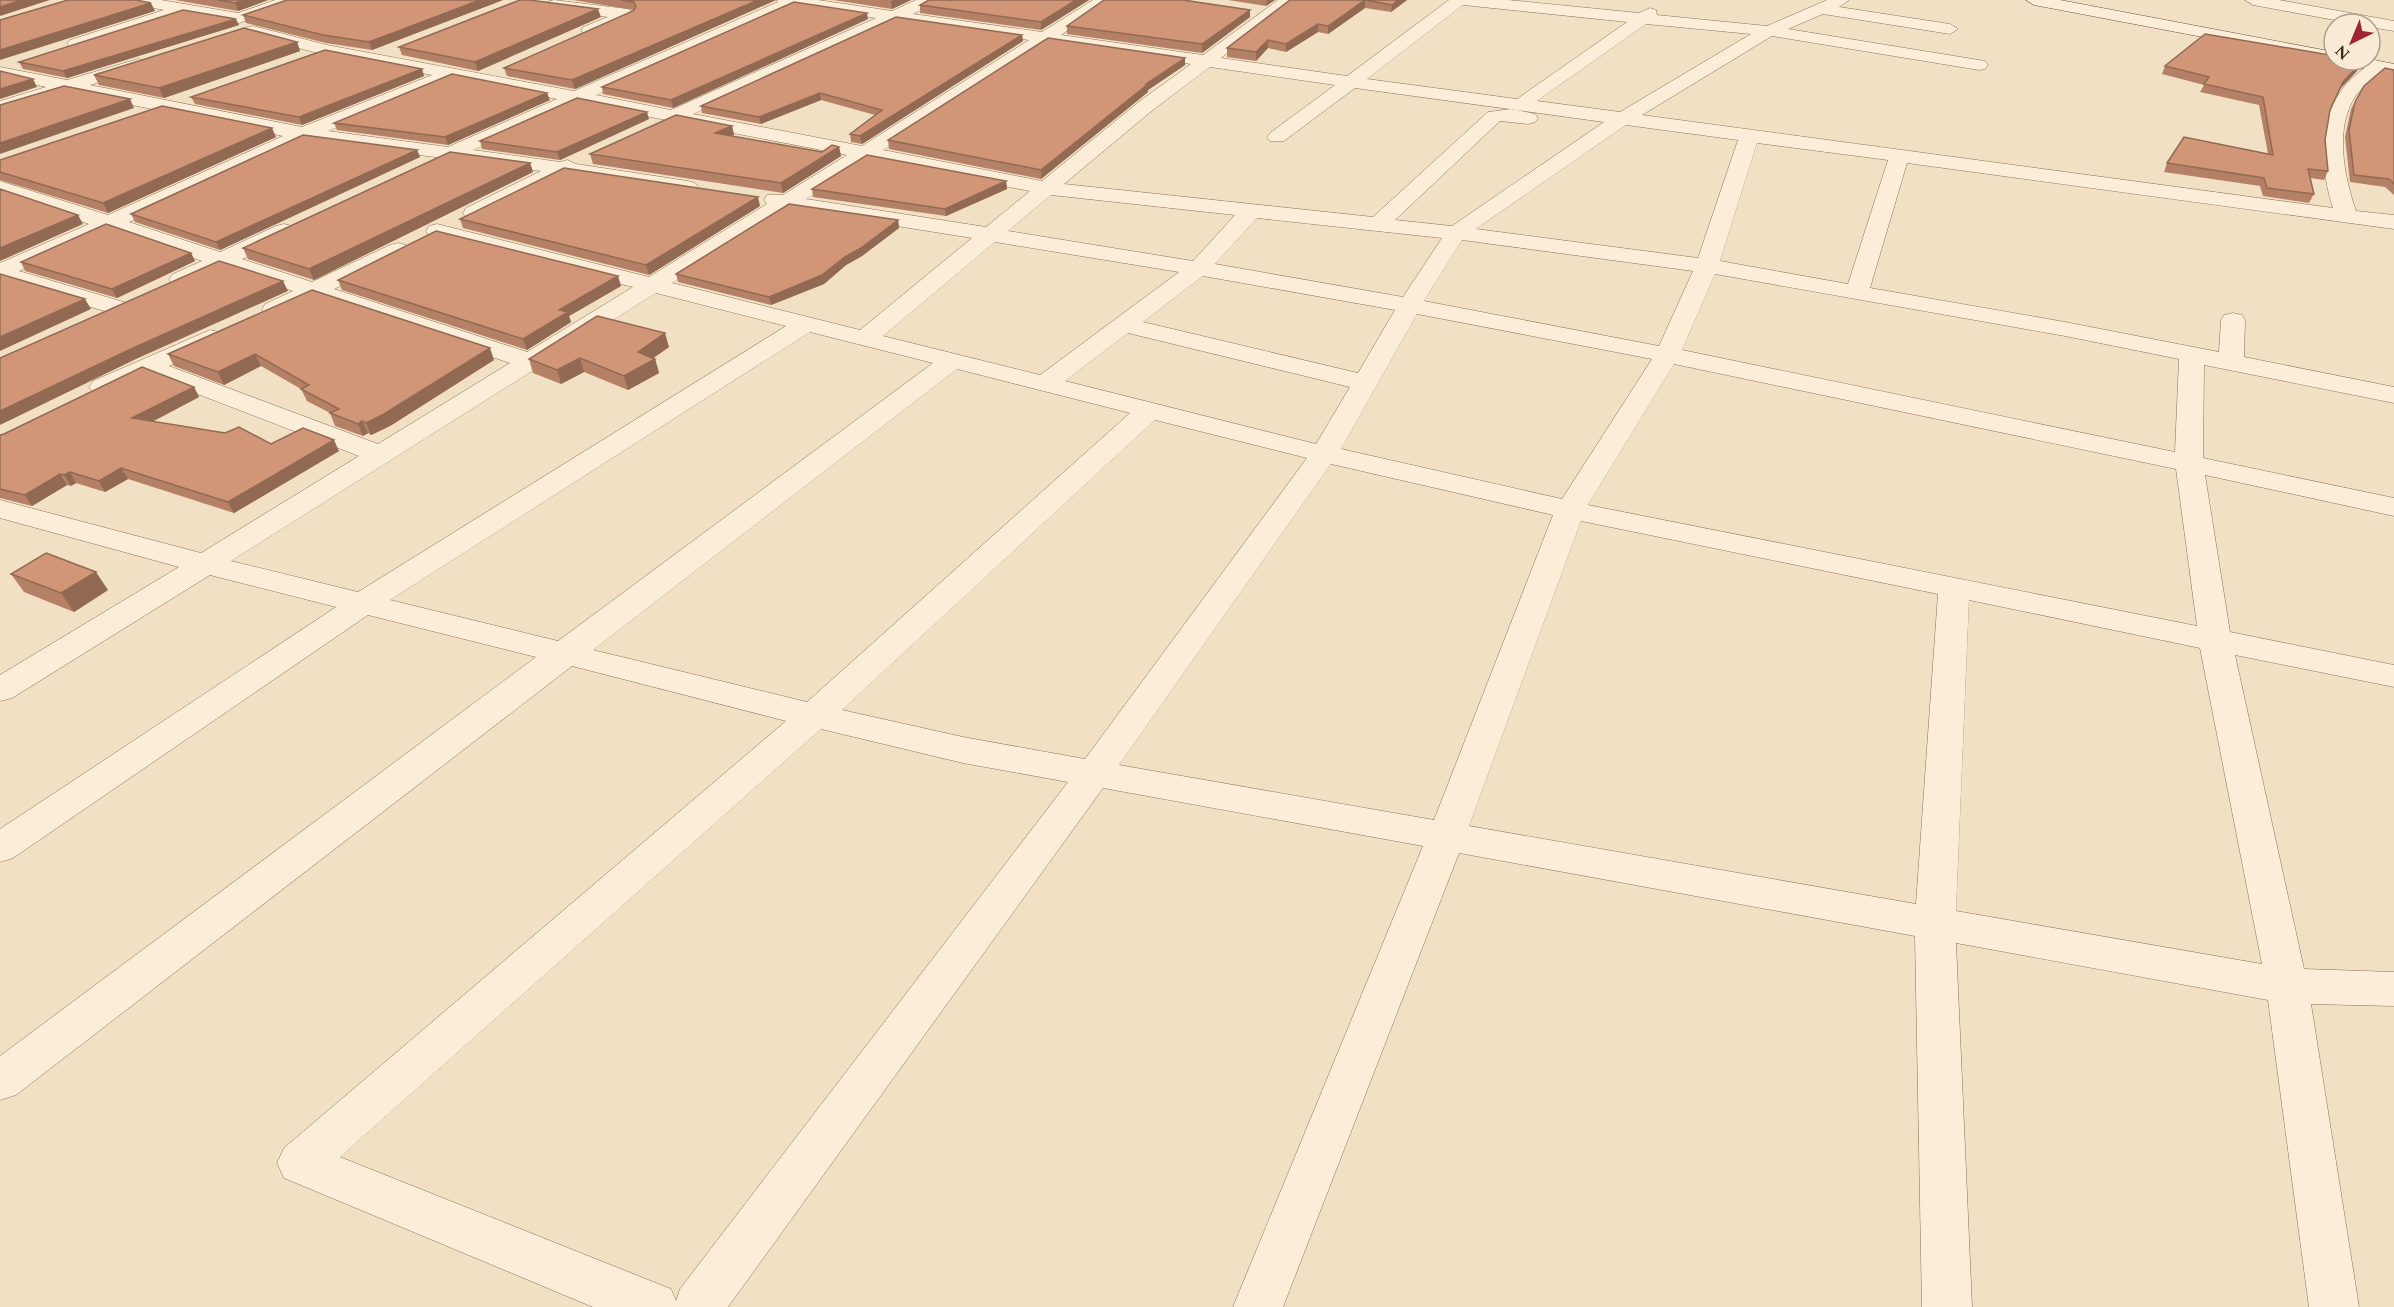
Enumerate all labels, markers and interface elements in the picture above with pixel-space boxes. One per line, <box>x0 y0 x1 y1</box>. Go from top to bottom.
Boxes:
north arrow <box>2322 12 2382 72</box>
text: N <box>2329 39 2355 65</box>

